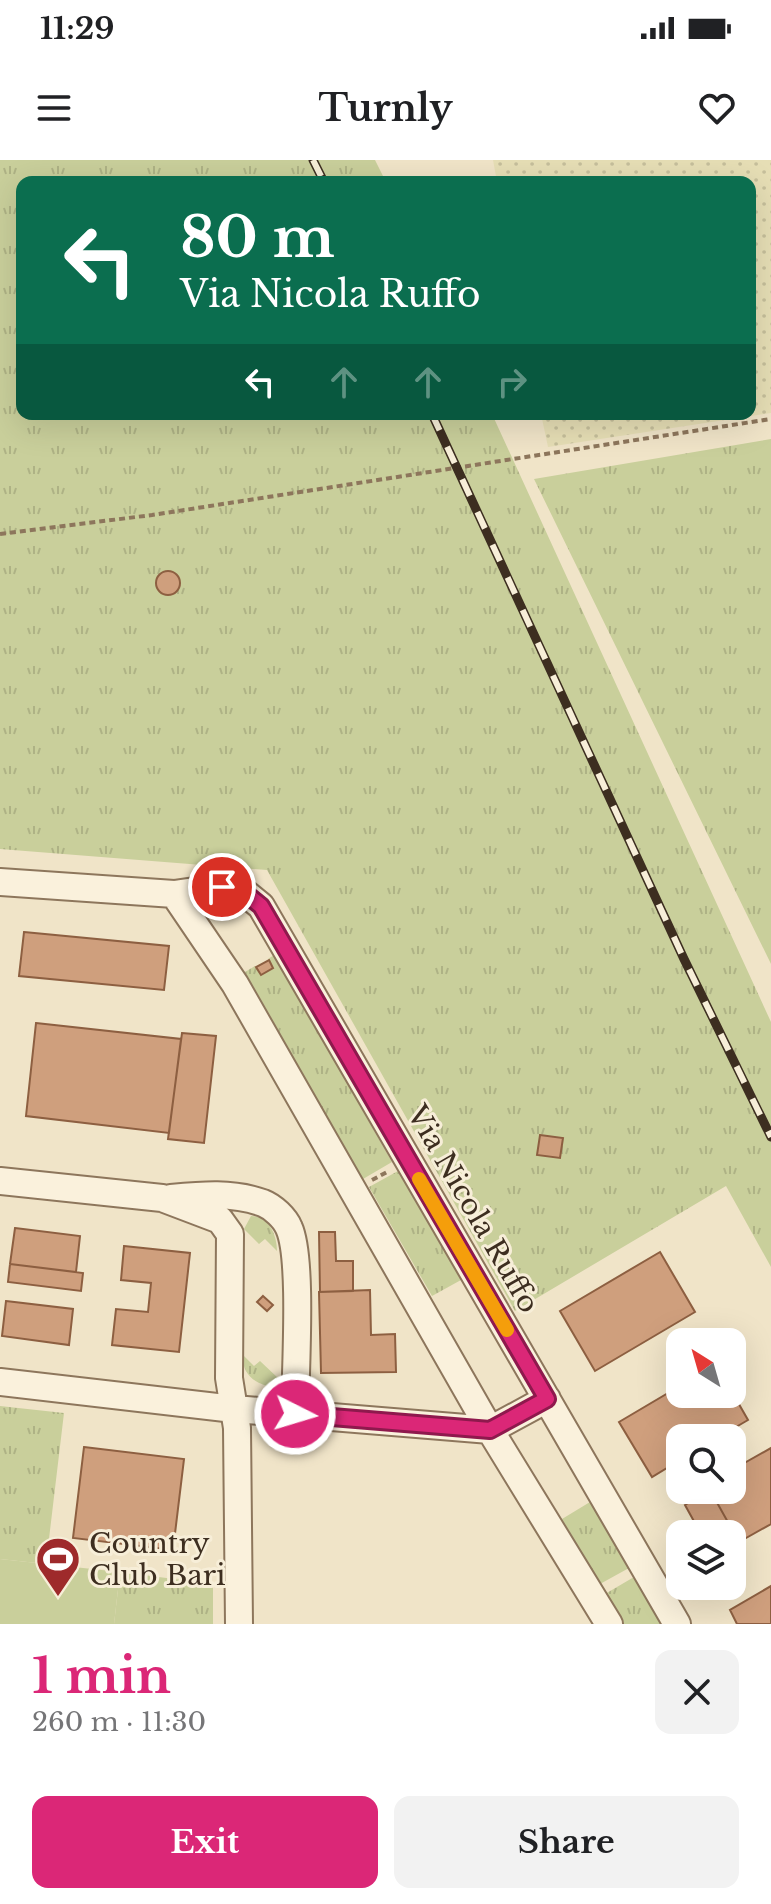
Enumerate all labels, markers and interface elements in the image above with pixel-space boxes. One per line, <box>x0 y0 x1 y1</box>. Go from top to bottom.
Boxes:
text: 11:29 <box>40 10 114 47</box>
icon: menu <box>32 86 76 130</box>
text: Turnly <box>319 86 452 131</box>
icon: heart <box>695 86 739 130</box>
text: 80 m <box>180 203 335 272</box>
icon: left <box>48 208 152 312</box>
text: Via Nicola Ruffo <box>180 272 481 317</box>
icon: left <box>238 360 282 404</box>
icon: ahead <box>322 360 366 404</box>
icon: ahead <box>406 360 450 404</box>
icon: right <box>490 360 534 404</box>
pin <box>188 853 256 921</box>
icon: arrive <box>200 865 244 909</box>
street label: Via Nicola Ruffo <box>399 1098 547 1319</box>
north arrow <box>666 1328 746 1408</box>
map controls <box>666 1328 746 1600</box>
position arrow <box>253 1372 337 1456</box>
button: search <box>666 1424 746 1504</box>
button: layers <box>666 1520 746 1600</box>
place label: Country Club Bari <box>89 1526 226 1593</box>
sports icon: Country Club Bari <box>34 1535 82 1598</box>
text: 1 min <box>32 1646 171 1706</box>
button: close <box>655 1650 739 1734</box>
text: 260 m · 11:30 <box>32 1706 206 1738</box>
button: Exit <box>32 1796 378 1888</box>
button: Share <box>394 1796 739 1888</box>

